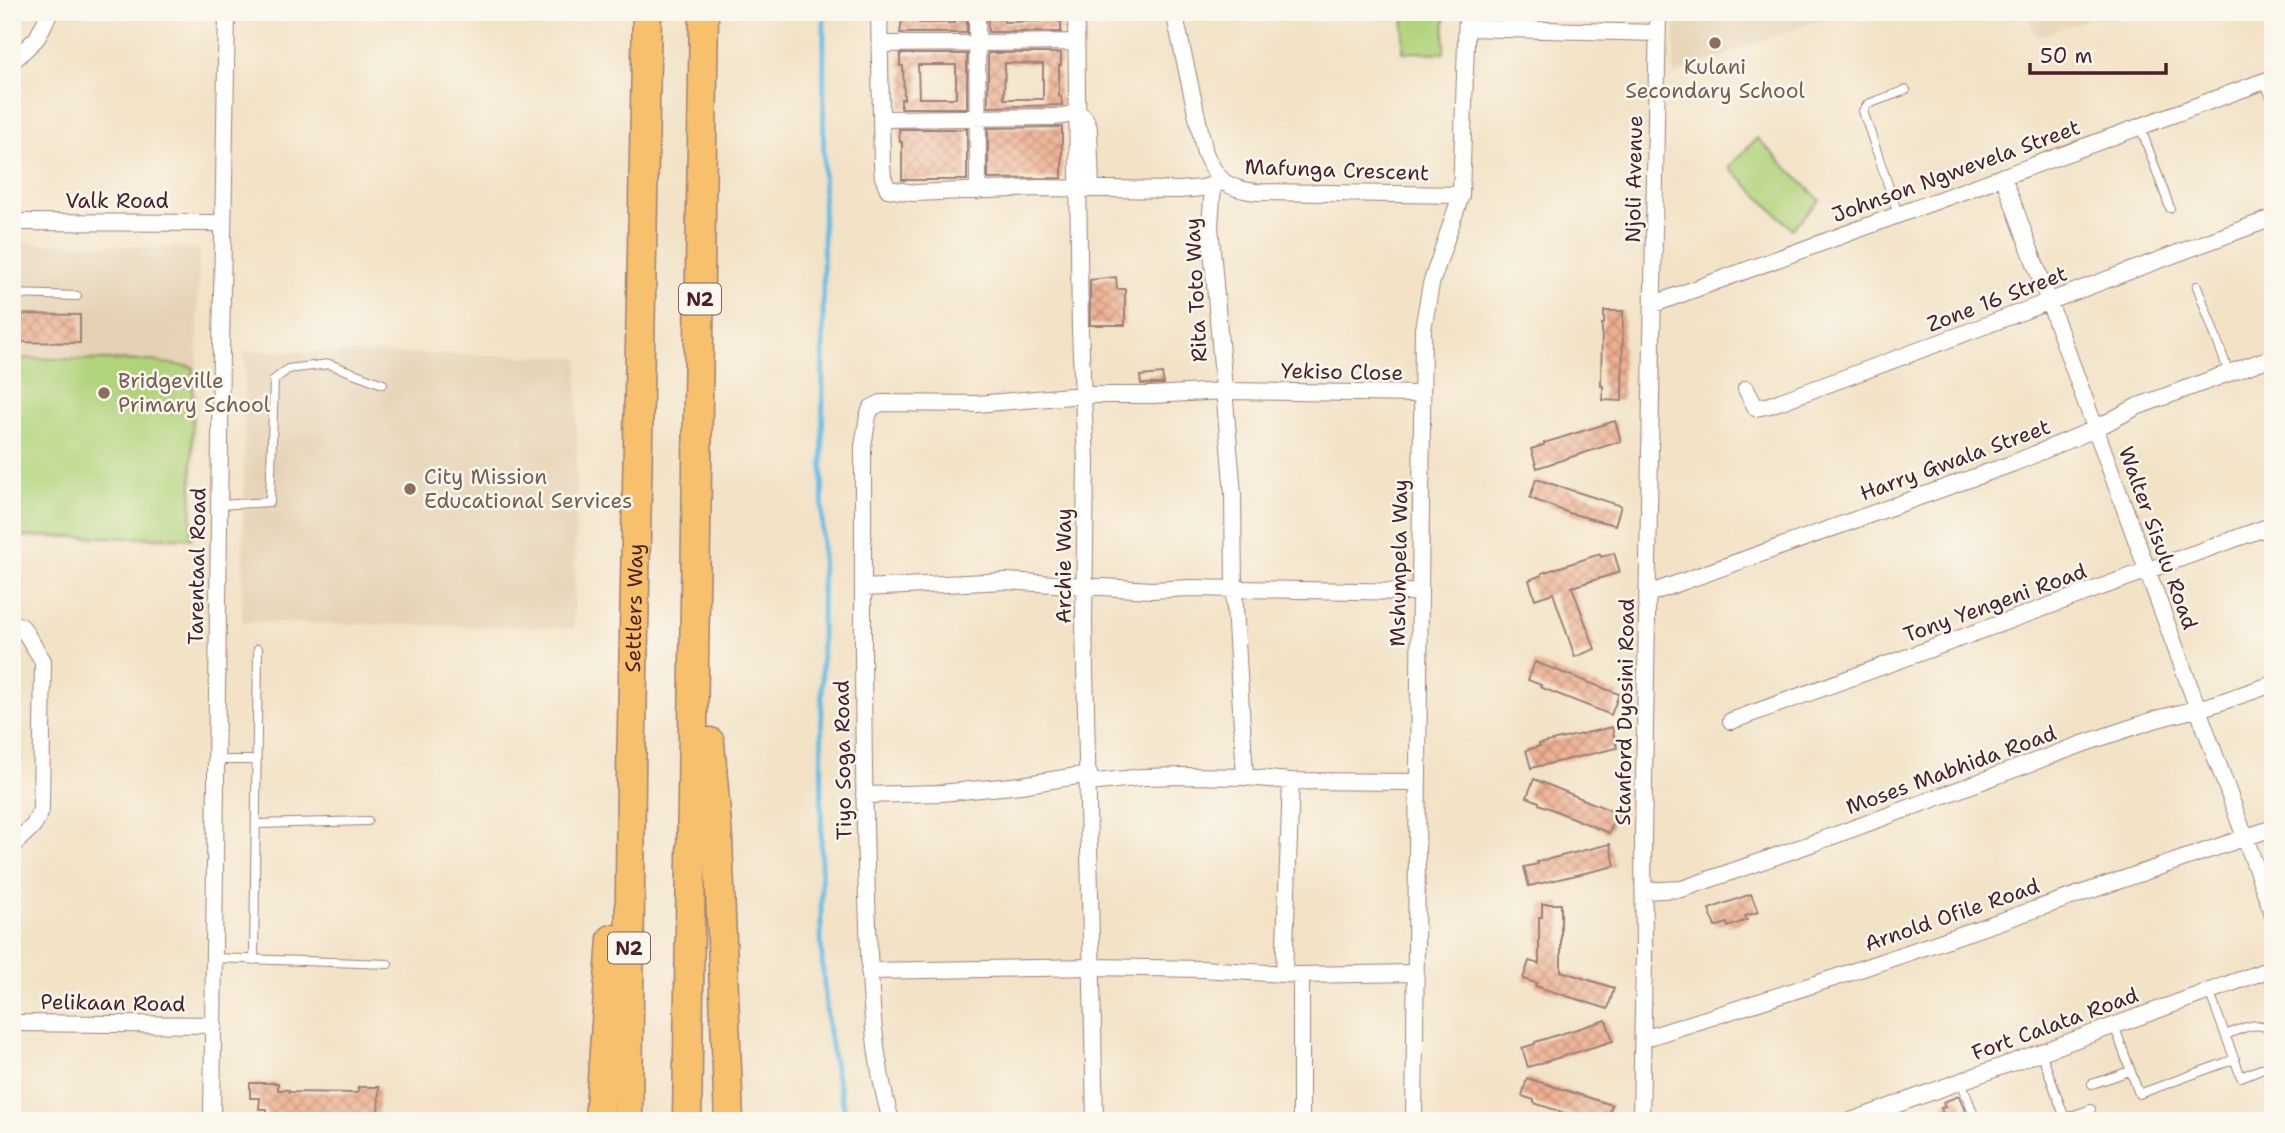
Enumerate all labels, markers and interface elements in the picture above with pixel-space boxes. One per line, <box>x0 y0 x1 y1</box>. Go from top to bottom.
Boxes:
scale bar <box>2030 32 2166 76</box>
marker: Kulani Secondary School <box>1707 35 1723 51</box>
text: 50 m <box>2040 42 2093 70</box>
place label: Kulani Secondary School <box>1625 53 1805 105</box>
street label: Johnson Ngwevela Street <box>1828 113 2084 229</box>
street label: Njoli Avenue <box>1619 115 1649 243</box>
street label: Mafunga Crescent <box>1244 153 1430 187</box>
street label: Valk Road <box>65 187 169 215</box>
street label: Rita Toto Way <box>1178 217 1214 363</box>
street label: Zone 16 Street <box>1923 259 2071 339</box>
road number: N2 <box>679 284 721 314</box>
street label: Yekiso Close <box>1281 357 1403 387</box>
place label: Bridgeville Primary School <box>118 367 271 419</box>
marker: Bridgeville Primary School <box>96 385 112 401</box>
street label: Harry Gwala Street <box>1856 413 2054 507</box>
street label: Walter Sisulu Road <box>2112 443 2204 633</box>
place label: City Mission Educational Services <box>424 463 632 515</box>
street label: Mshumpela Way <box>1384 479 1414 647</box>
marker: City Mission Educational Services <box>402 481 418 497</box>
street label: Tarentaal Road <box>182 487 212 645</box>
street label: Archie Way <box>1050 508 1078 624</box>
street label: Settlers Way <box>619 543 650 673</box>
street label: Tony Yengeni Road <box>1900 557 2090 649</box>
street label: Stanford Dyosini Road <box>1609 598 1641 826</box>
street label: Tiyo Soga Road <box>828 680 858 840</box>
street label: Moses Mabhida Road <box>1842 719 2060 821</box>
street label: Arnold Ofile Road <box>1861 872 2043 958</box>
road number: N2 <box>608 932 650 964</box>
street label: Fort Calata Road <box>1968 981 2142 1067</box>
street label: Pelikaan Road <box>40 988 186 1018</box>

